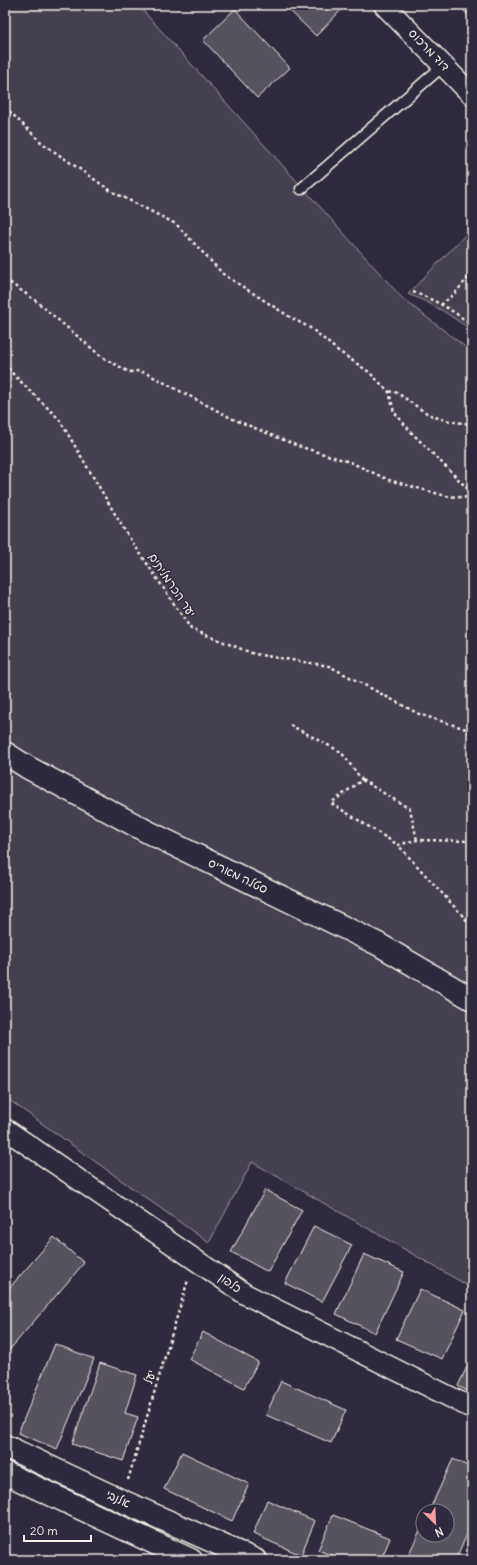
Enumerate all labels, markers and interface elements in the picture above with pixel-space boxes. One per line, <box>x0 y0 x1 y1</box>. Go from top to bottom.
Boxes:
street label: דוד מרכוס <box>406 26 453 74</box>
street label: יער הכרמליתים <box>145 550 199 620</box>
street label: סטלה מאריס <box>206 855 271 897</box>
street label: כלפון <box>215 1269 245 1297</box>
street label: יעל <box>140 1368 159 1386</box>
street label: אלנבי <box>104 1486 133 1511</box>
north arrow <box>415 1503 455 1543</box>
scale bar <box>24 1517 91 1543</box>
text: 20 m <box>30 1523 58 1538</box>
text: N <box>433 1524 445 1540</box>

